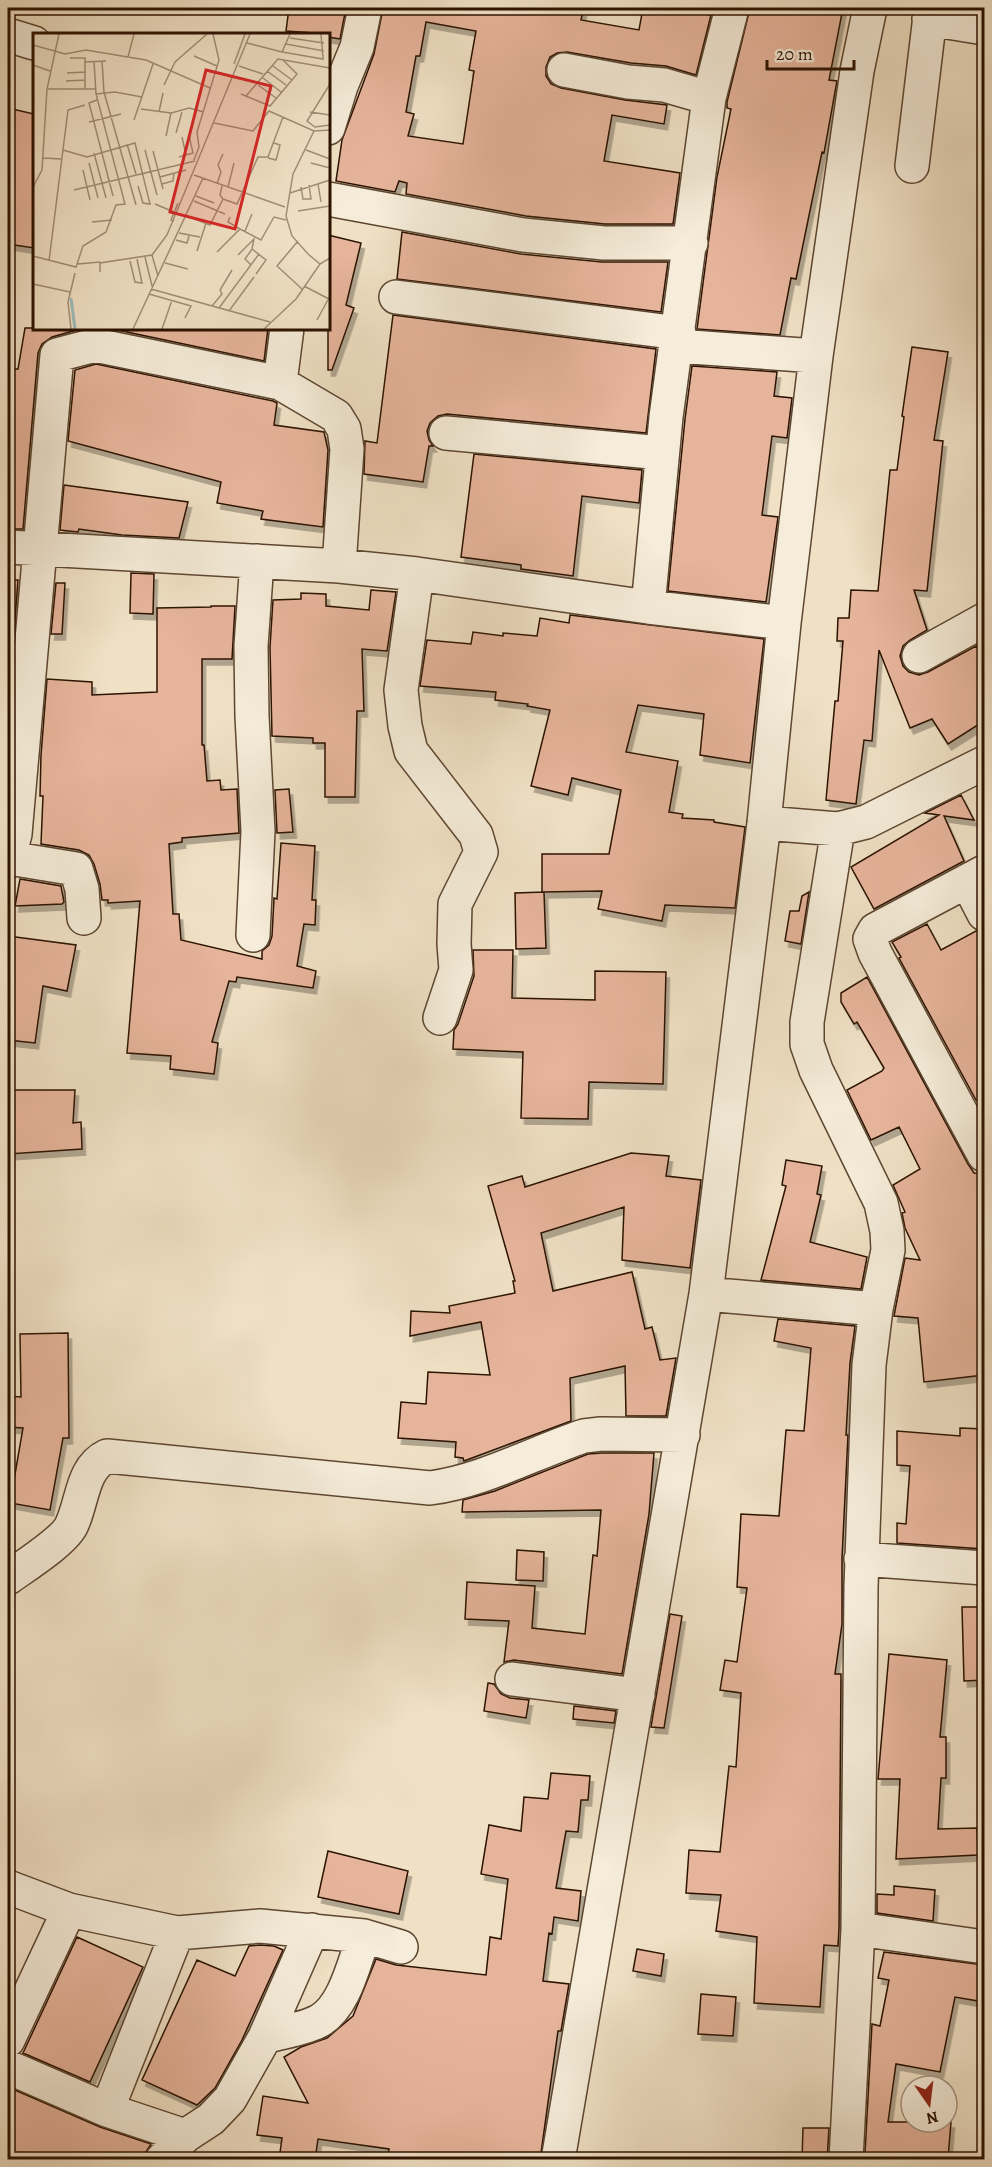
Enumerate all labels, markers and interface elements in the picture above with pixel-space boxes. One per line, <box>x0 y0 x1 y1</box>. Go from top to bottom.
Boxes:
inset map <box>33 33 330 330</box>
scale bar <box>767 33 854 71</box>
text: 20 m <box>776 42 813 66</box>
north arrow <box>899 2074 959 2134</box>
text: N <box>924 2106 941 2130</box>

